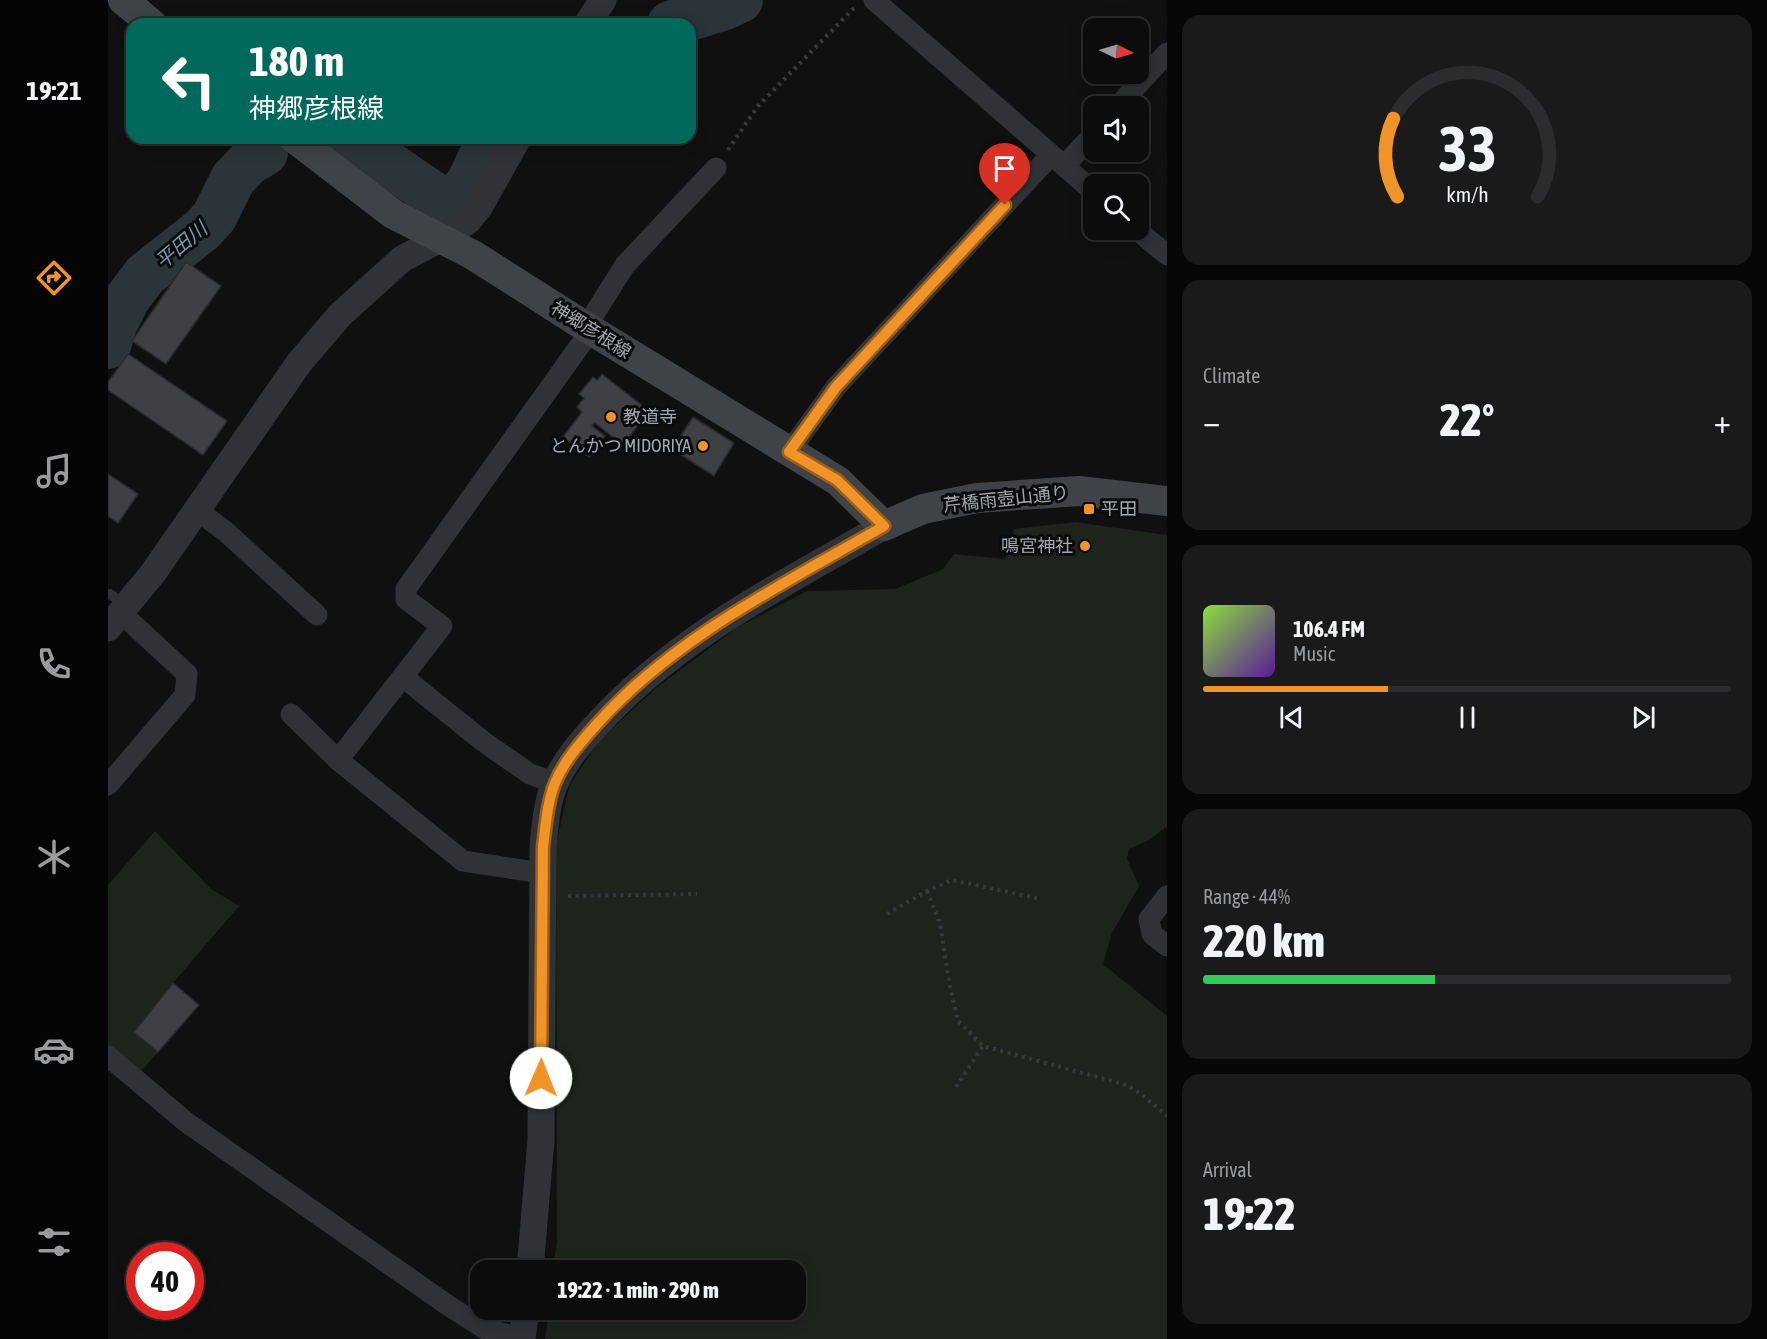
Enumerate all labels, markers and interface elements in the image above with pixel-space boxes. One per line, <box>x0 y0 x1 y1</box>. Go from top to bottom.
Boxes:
north arrow <box>1083 18 1149 84</box>
map controls <box>1083 18 1149 240</box>
text: 180 m <box>249 37 344 85</box>
icon: left <box>150 42 228 120</box>
text: 19:21 <box>26 75 82 106</box>
text: 神郷彦根線 <box>249 93 384 124</box>
button: sound <box>1083 96 1149 162</box>
text: 33 <box>1438 113 1496 184</box>
pin <box>979 143 1030 205</box>
icon: arrive <box>988 152 1021 185</box>
button: search <box>1083 174 1149 240</box>
text: km/h <box>1446 182 1488 207</box>
water label: 平田川 <box>150 215 213 273</box>
icon: directions <box>33 257 75 299</box>
street label: 神郷彦根線 <box>548 297 635 362</box>
text: Climate <box>1203 364 1260 387</box>
text: 22° <box>1440 394 1494 446</box>
text: − <box>1203 402 1220 440</box>
text: + <box>1714 402 1731 440</box>
place label: 教道寺 <box>623 406 677 427</box>
marker: 教道寺 <box>604 410 618 424</box>
place label: とんかつ MIDORIYA <box>550 435 691 456</box>
marker: とんかつ MIDORIYA <box>696 439 710 453</box>
icon: music <box>33 450 75 492</box>
street label: 芹橋雨壺山通り <box>942 481 1070 516</box>
place label: 平田 <box>1101 498 1137 519</box>
marker: 平田 <box>1082 502 1096 516</box>
place label: 鳴宮神社 <box>1001 535 1073 556</box>
marker: 鳴宮神社 <box>1078 539 1092 553</box>
text: 106.4 FM <box>1293 616 1365 642</box>
text: Music <box>1293 642 1335 665</box>
icon: phone <box>33 643 75 685</box>
icon: previous <box>1275 701 1308 734</box>
icon: pause <box>1451 701 1484 734</box>
icon: next <box>1627 701 1660 734</box>
icon: climate <box>33 836 75 878</box>
text: Range · 44% <box>1203 885 1290 908</box>
text: 220 km <box>1203 915 1325 967</box>
icon: car <box>33 1029 75 1071</box>
position arrow <box>509 1046 573 1110</box>
text: Arrival <box>1203 1158 1252 1181</box>
text: 19:22 <box>1203 1188 1296 1240</box>
icon: filters <box>33 1221 75 1263</box>
speed limit sign: 40 <box>126 1242 204 1320</box>
text: 19:22 · 1 min · 290 m <box>557 1277 719 1303</box>

